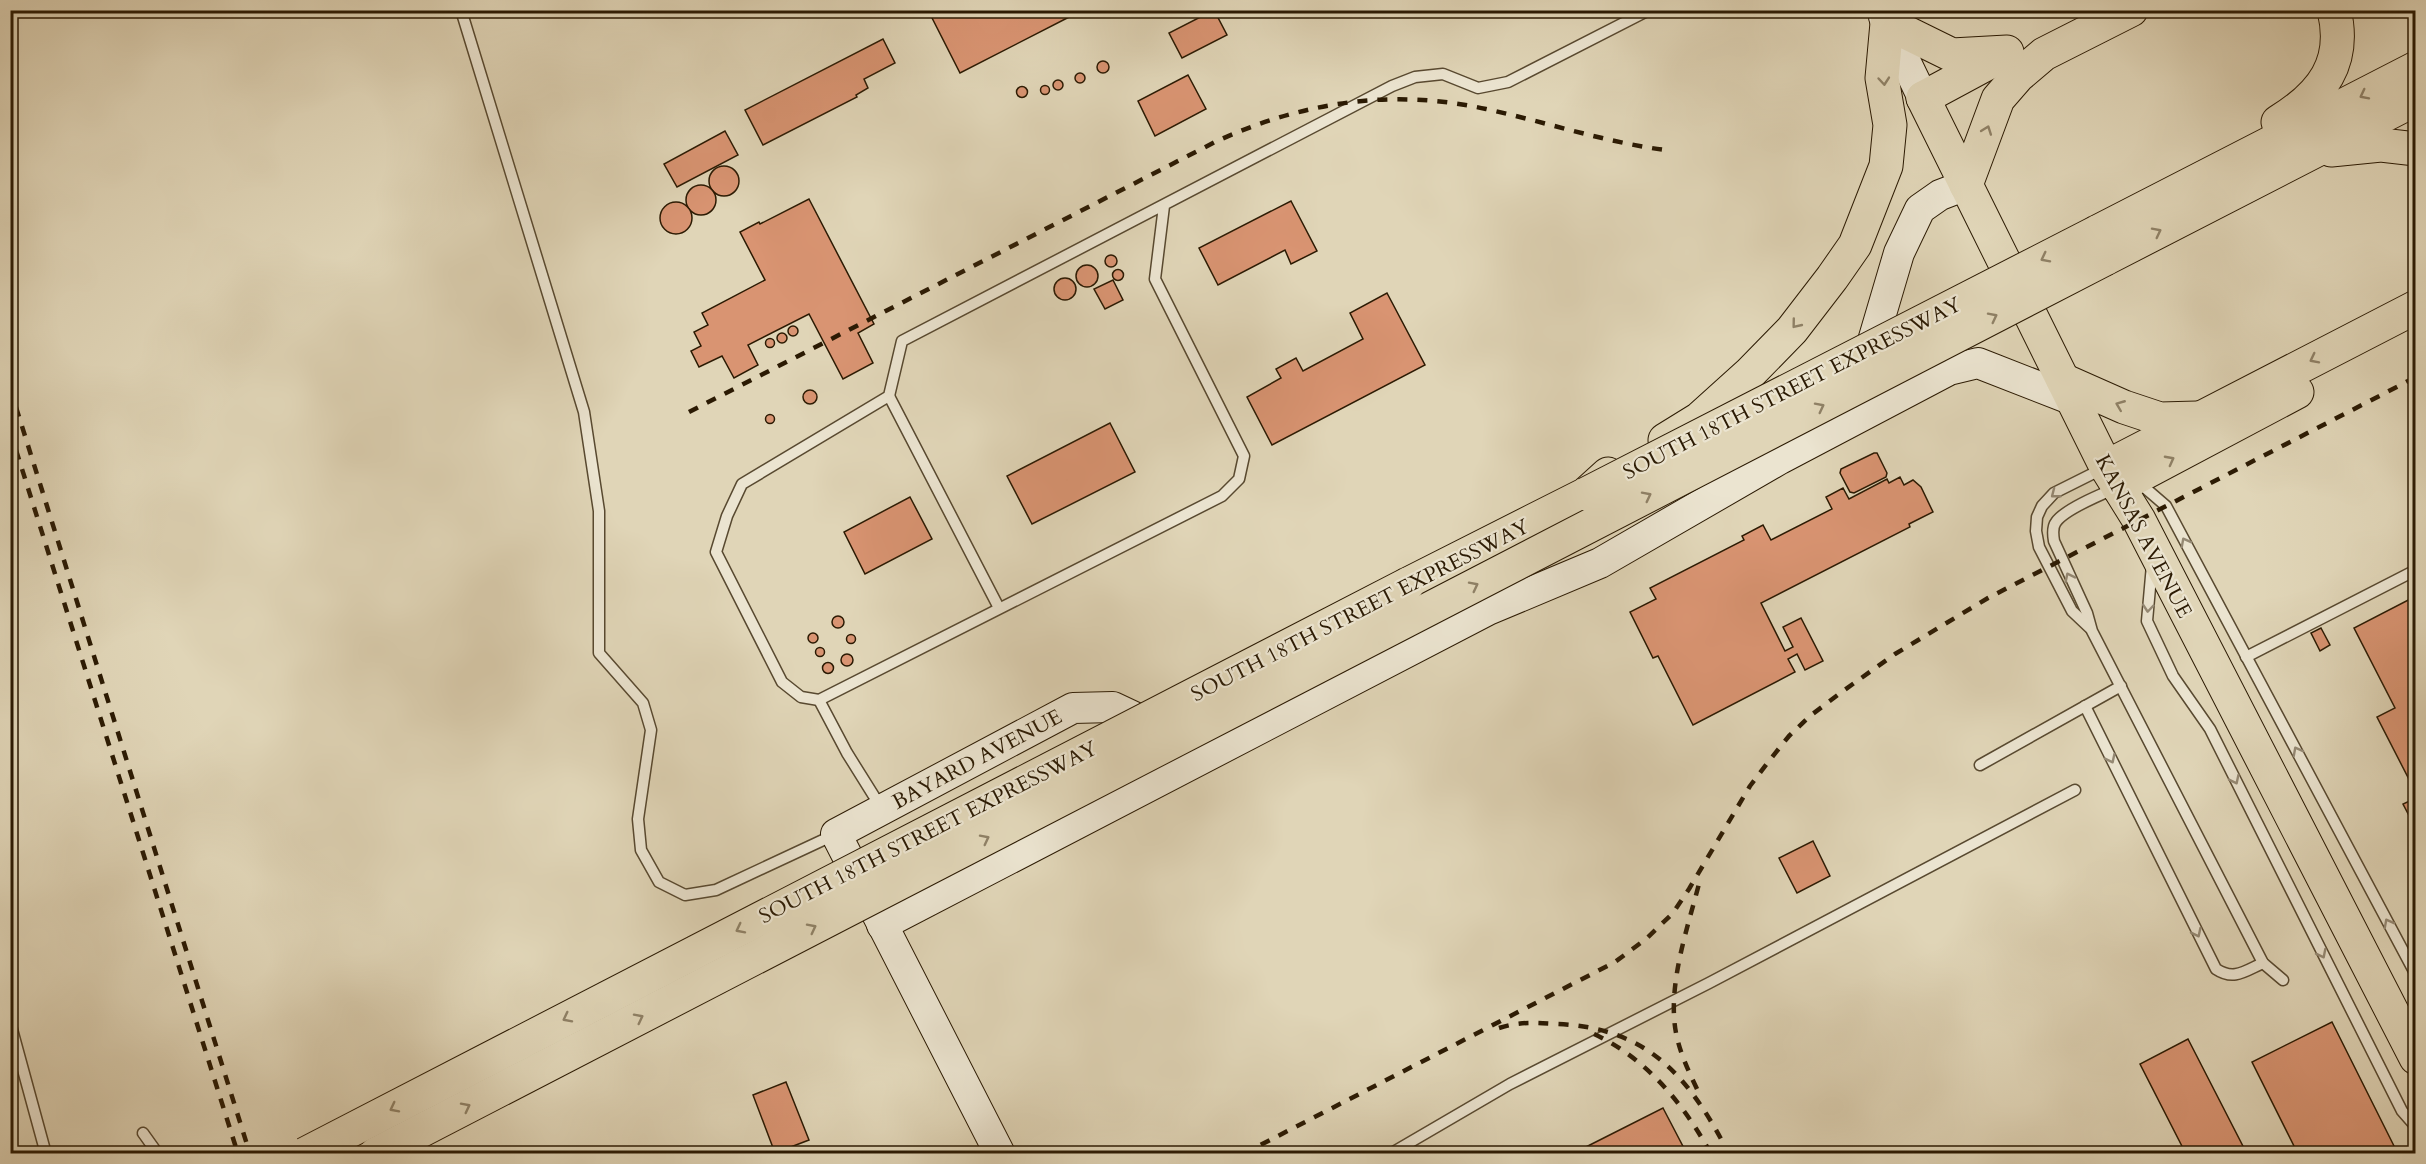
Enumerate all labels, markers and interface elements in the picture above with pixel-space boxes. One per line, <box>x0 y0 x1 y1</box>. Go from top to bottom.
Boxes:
one-way arrow <box>1877 77 1890 86</box>
one-way arrow <box>2359 88 2370 99</box>
one-way arrow <box>1979 126 1992 136</box>
one-way arrow <box>2151 228 2161 239</box>
one-way arrow <box>2040 251 2051 263</box>
street label: SOUTH 18TH STREET EXPRESSWAY <box>1618 290 1967 487</box>
one-way arrow <box>1987 313 1998 324</box>
one-way arrow <box>1793 318 1804 329</box>
one-way arrow <box>2310 351 2321 363</box>
one-way arrow <box>2115 400 2126 412</box>
one-way arrow <box>1814 402 1825 414</box>
street label: KANSAS AVENUE <box>2088 449 2199 623</box>
one-way arrow <box>2164 456 2174 467</box>
one-way arrow <box>2051 487 2062 498</box>
one-way arrow <box>1641 492 1651 503</box>
street label: SOUTH 18TH STREET EXPRESSWAY <box>1186 512 1535 709</box>
one-way arrow <box>2181 537 2193 548</box>
one-way arrow <box>2065 572 2077 583</box>
one-way arrow <box>1467 582 1478 593</box>
one-way arrow <box>2142 604 2155 613</box>
street label: BAYARD AVENUE <box>887 702 1067 816</box>
street label: SOUTH 18TH STREET EXPRESSWAY <box>754 734 1103 931</box>
one-way arrow <box>2293 747 2304 757</box>
one-way arrow <box>2104 752 2115 763</box>
one-way arrow <box>2227 773 2239 784</box>
one-way arrow <box>979 835 990 846</box>
one-way arrow <box>2384 919 2395 930</box>
one-way arrow <box>736 922 746 933</box>
one-way arrow <box>806 924 816 935</box>
one-way arrow <box>2190 927 2202 938</box>
one-way arrow <box>2315 948 2327 959</box>
one-way arrow <box>562 1011 573 1023</box>
one-way arrow <box>632 1014 643 1025</box>
one-way arrow <box>389 1101 400 1112</box>
one-way arrow <box>459 1103 470 1115</box>

